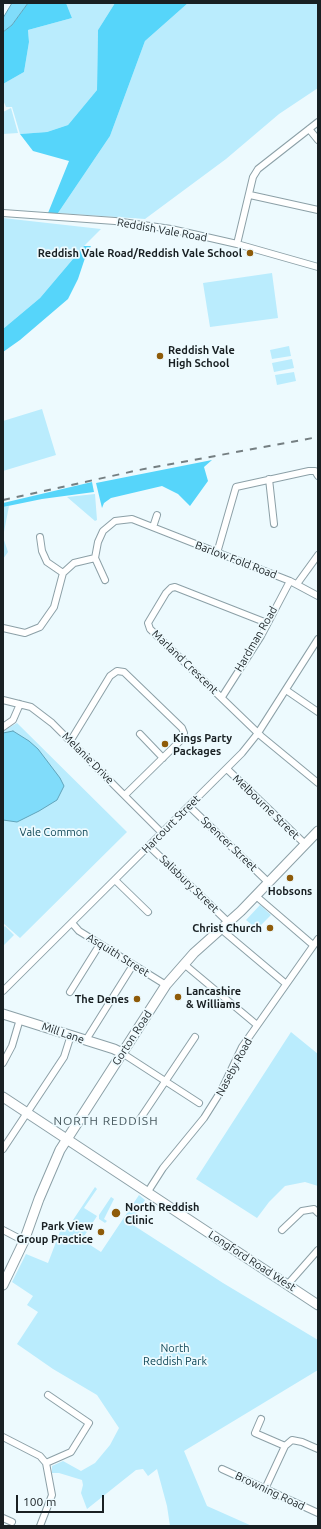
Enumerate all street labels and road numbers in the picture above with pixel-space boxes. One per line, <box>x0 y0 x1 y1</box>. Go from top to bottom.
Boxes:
street label: Reddish Vale Road <box>116 216 208 244</box>
street label: Barlow Fold Road <box>193 538 279 582</box>
street label: Hardman Road <box>232 604 280 674</box>
street label: Marland Crescent <box>149 627 221 697</box>
street label: Melanie Drive <box>59 729 117 787</box>
street label: Melbourne Street <box>230 772 302 842</box>
street label: Harcourt Street <box>139 792 203 856</box>
street label: Spencer Street <box>198 814 260 874</box>
street label: Salisbury Street <box>157 852 221 916</box>
street label: Asquith Street <box>84 931 152 979</box>
street label: Gorton Road <box>109 1008 155 1068</box>
street label: Mill Lane <box>40 1020 86 1046</box>
street label: Naseby Road <box>213 1036 255 1098</box>
street label: Longford Road West <box>206 1228 298 1294</box>
street label: Browning Road <box>233 1469 307 1513</box>

